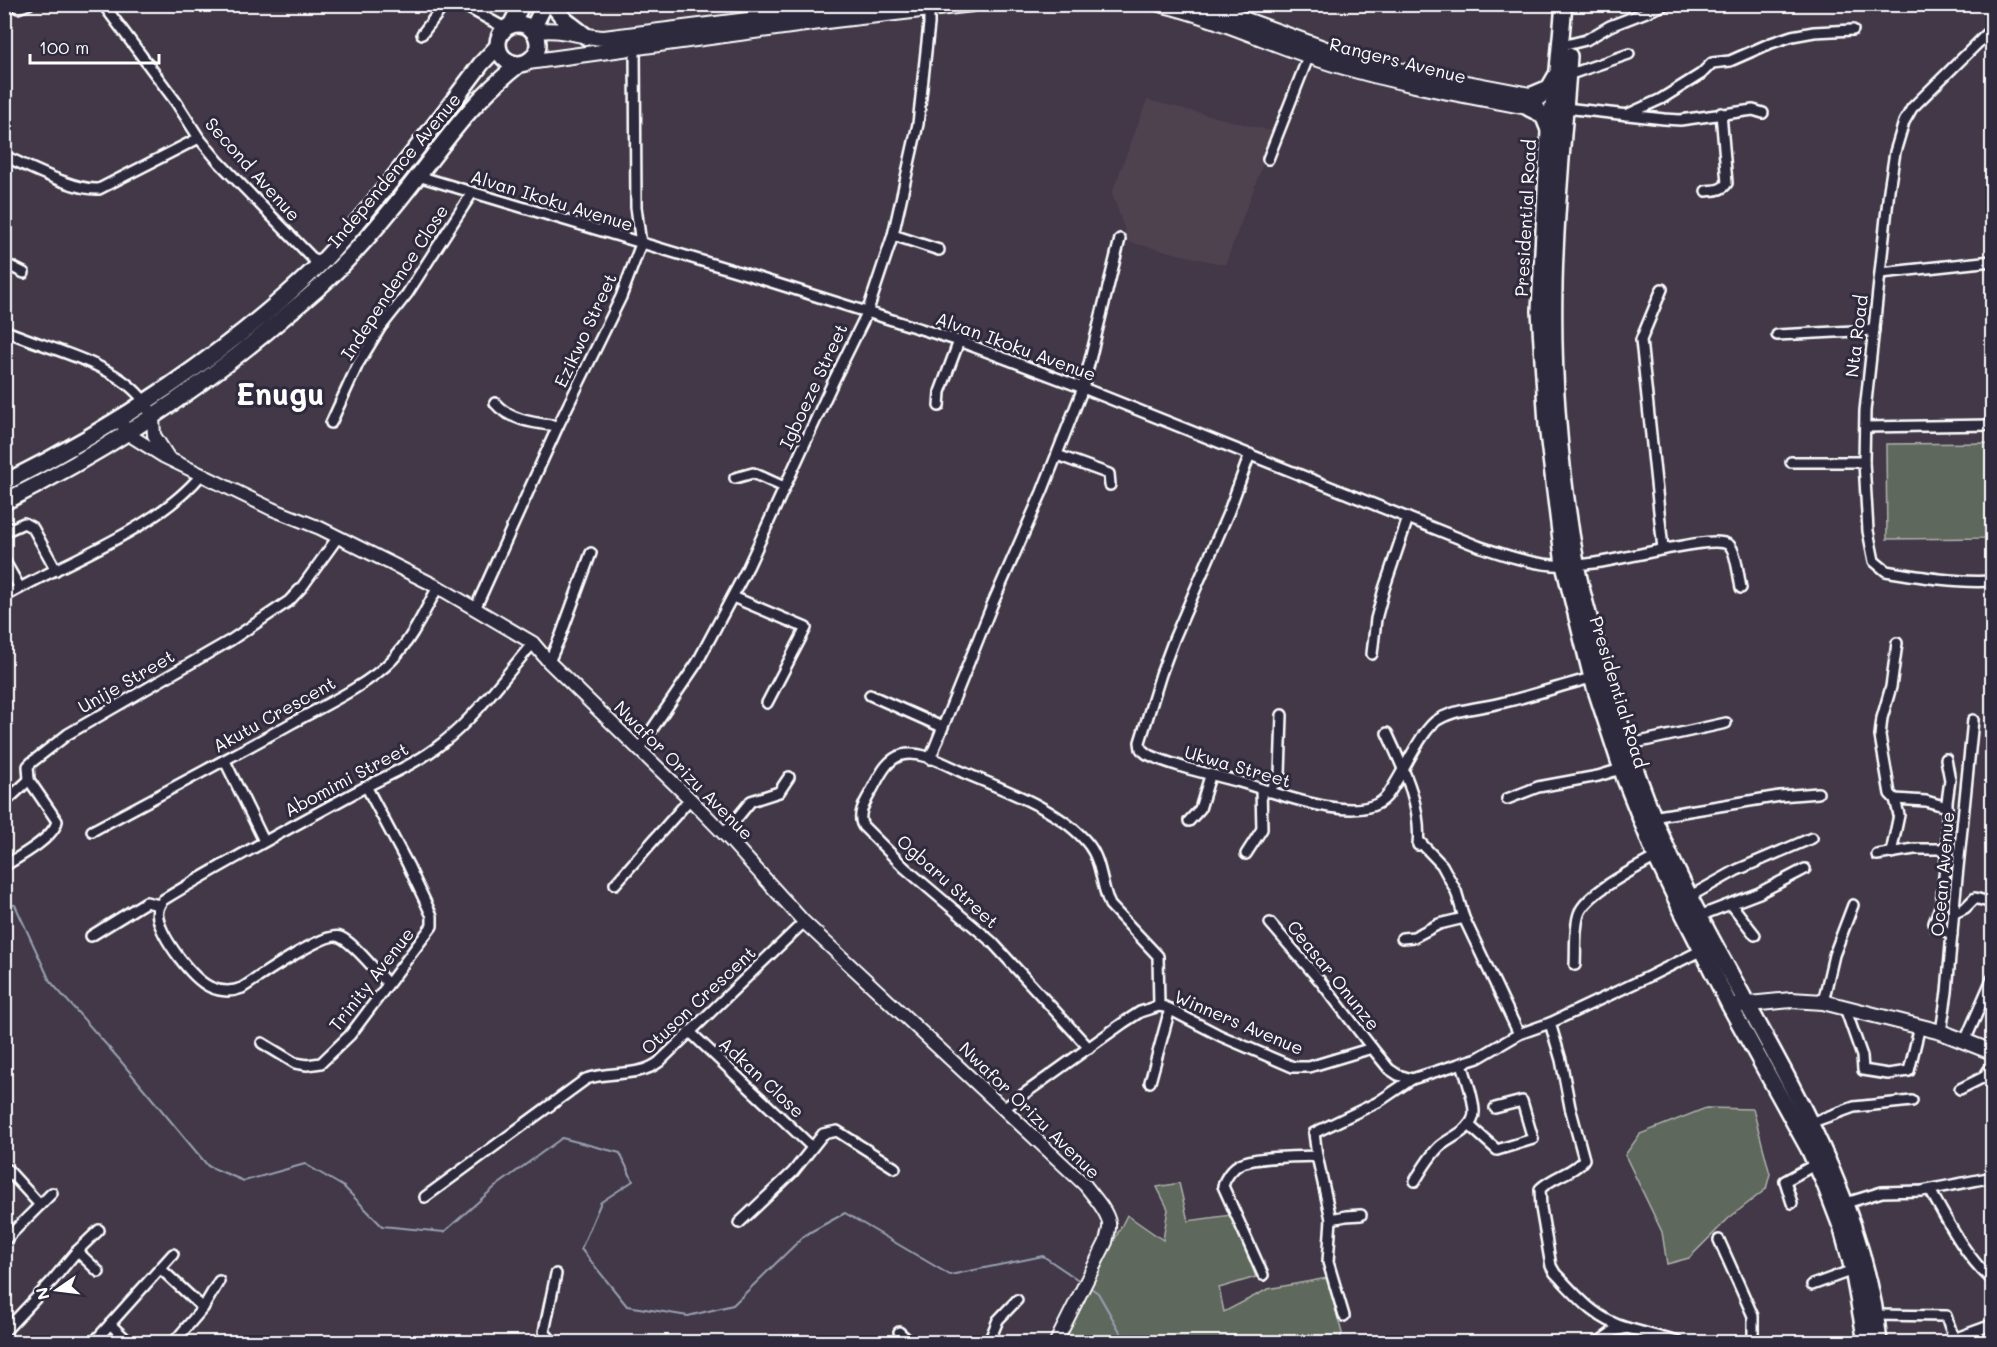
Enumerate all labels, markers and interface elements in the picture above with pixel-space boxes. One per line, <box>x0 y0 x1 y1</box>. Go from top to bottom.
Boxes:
scale bar <box>30 27 159 65</box>
street label: Rangers Avenue <box>1327 31 1469 89</box>
text: 100 m <box>39 35 89 59</box>
street label: Independence Avenue <box>322 88 466 252</box>
street label: Second Avenue <box>200 112 306 226</box>
street label: Presidential Road <box>1509 139 1541 297</box>
street label: Alvan Ikoku Avenue <box>468 164 636 236</box>
street label: Independence Close <box>335 200 453 364</box>
street label: Ezikwo Street <box>548 269 622 391</box>
street label: Nta Road <box>1839 293 1873 379</box>
street label: Alvan Ikoku Avenue <box>932 306 1100 386</box>
street label: Igboeze Street <box>773 319 853 453</box>
district label: Enugu <box>236 373 324 413</box>
street label: Presidential Road <box>1584 613 1654 771</box>
street label: Unije Street <box>73 644 179 718</box>
street label: Akutu Crescent <box>208 670 340 758</box>
street label: Nwafor Orizu Avenue <box>609 695 759 845</box>
street label: Abomimi Street <box>280 736 412 822</box>
street label: Ukwa Street <box>1182 739 1294 793</box>
street label: Ocean Avenue <box>1925 811 1959 937</box>
street label: Ogbaru Street <box>892 829 1004 933</box>
street label: Ceasar Onunze <box>1282 915 1386 1035</box>
street label: Trinity Avenue <box>323 922 419 1036</box>
street label: Otuson Crescent <box>635 941 761 1059</box>
street label: Winners Avenue <box>1171 984 1307 1060</box>
street label: Adkan Close <box>714 1031 810 1123</box>
street label: Nwafor Orizu Avenue <box>954 1036 1106 1184</box>
north arrow <box>27 1260 87 1320</box>
text: N <box>30 1285 54 1302</box>

